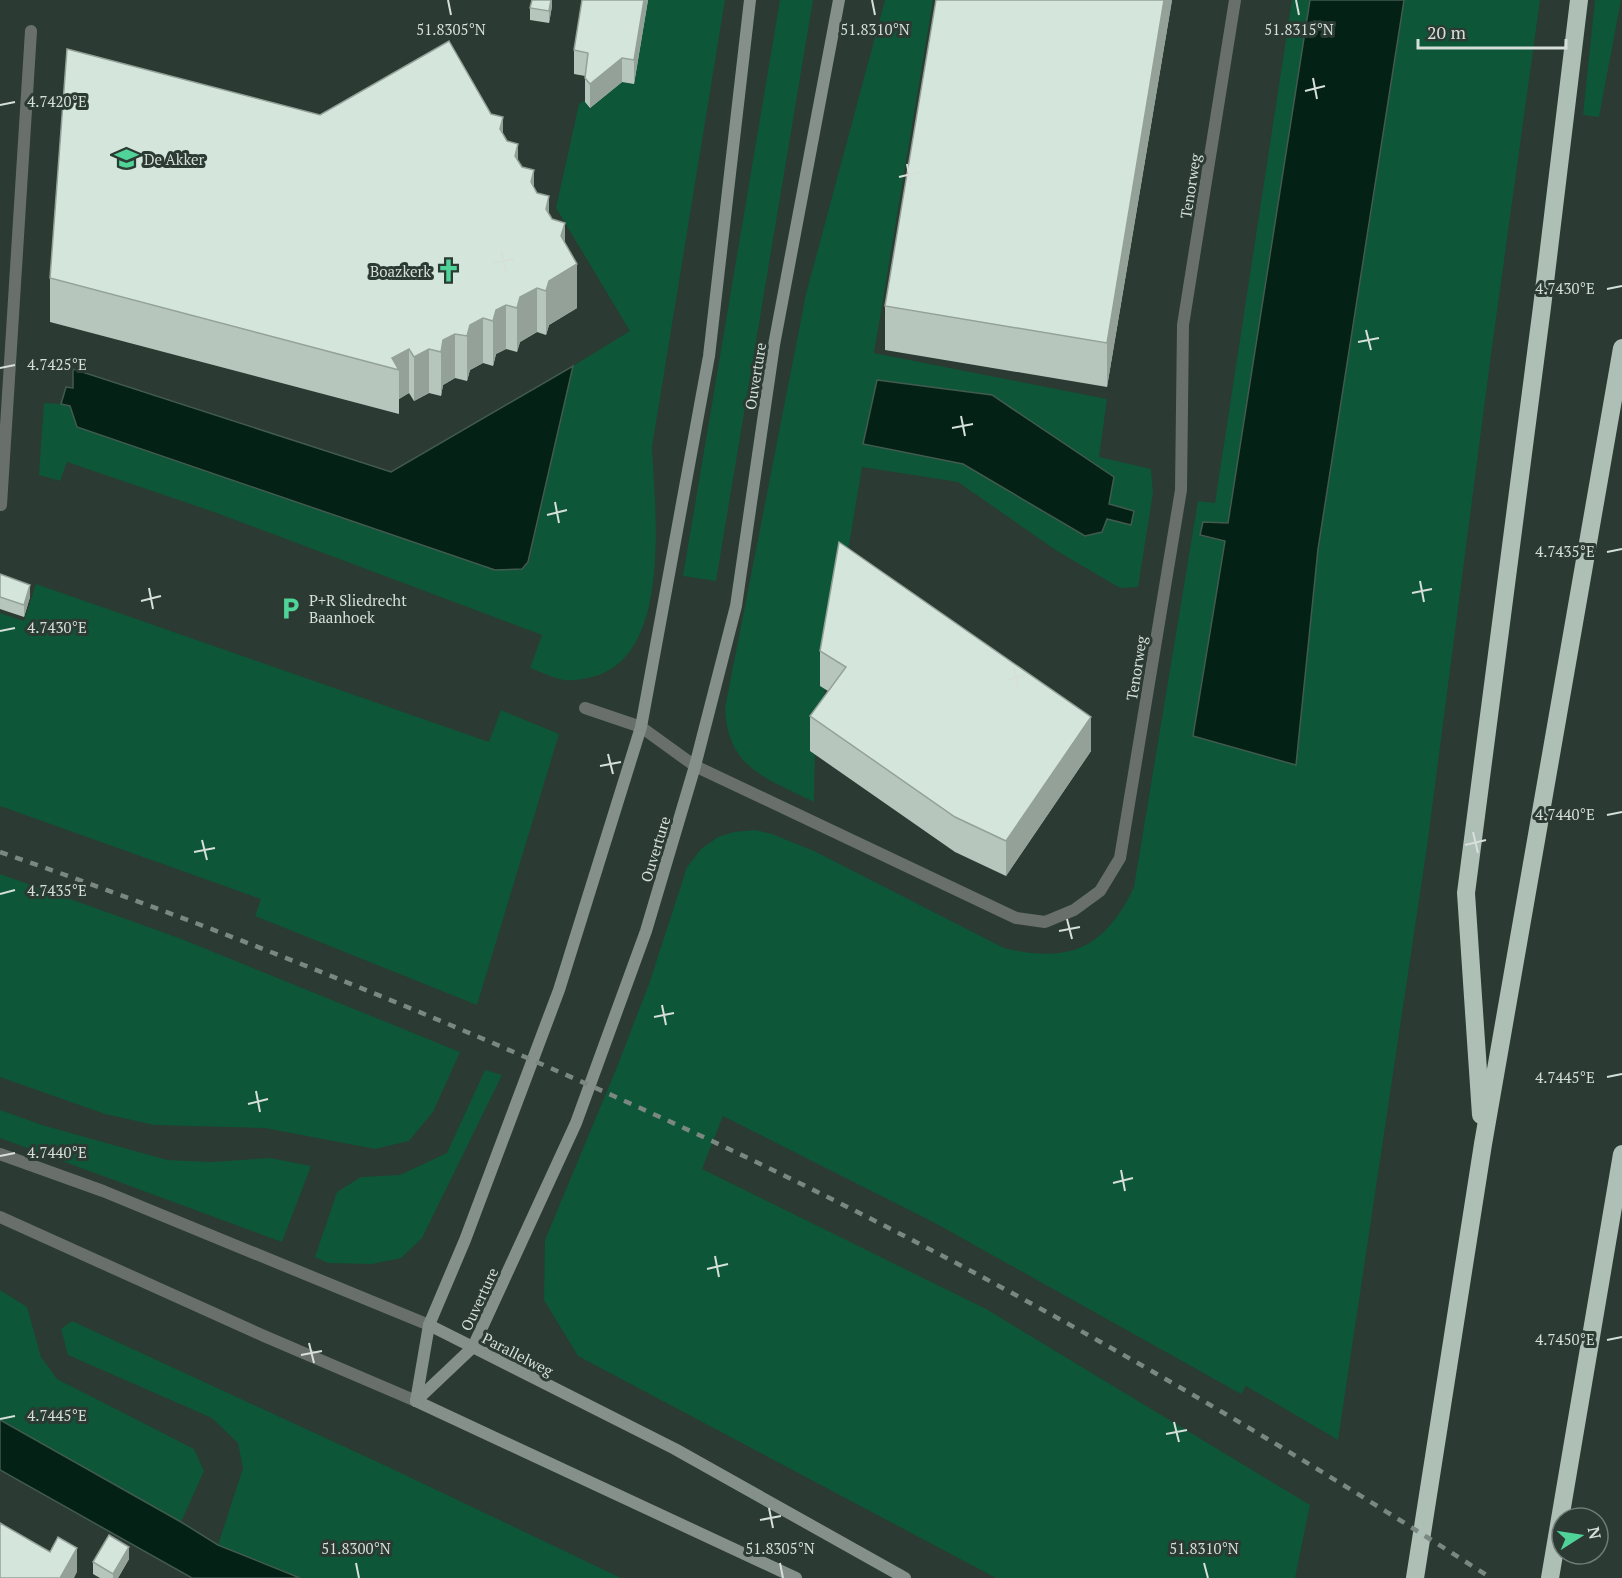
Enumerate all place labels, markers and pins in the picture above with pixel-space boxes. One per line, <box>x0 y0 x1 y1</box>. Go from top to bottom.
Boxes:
school or university icon: De Akker <box>113 146 139 172</box>
place label: De Akker <box>144 149 205 169</box>
church icon: Boazkerk <box>436 258 462 284</box>
place label: Boazkerk <box>370 261 431 281</box>
place label: P+R Sliedrecht Baanhoek <box>309 590 407 627</box>
parking icon: P+R Sliedrecht Baanhoek <box>278 596 304 622</box>

